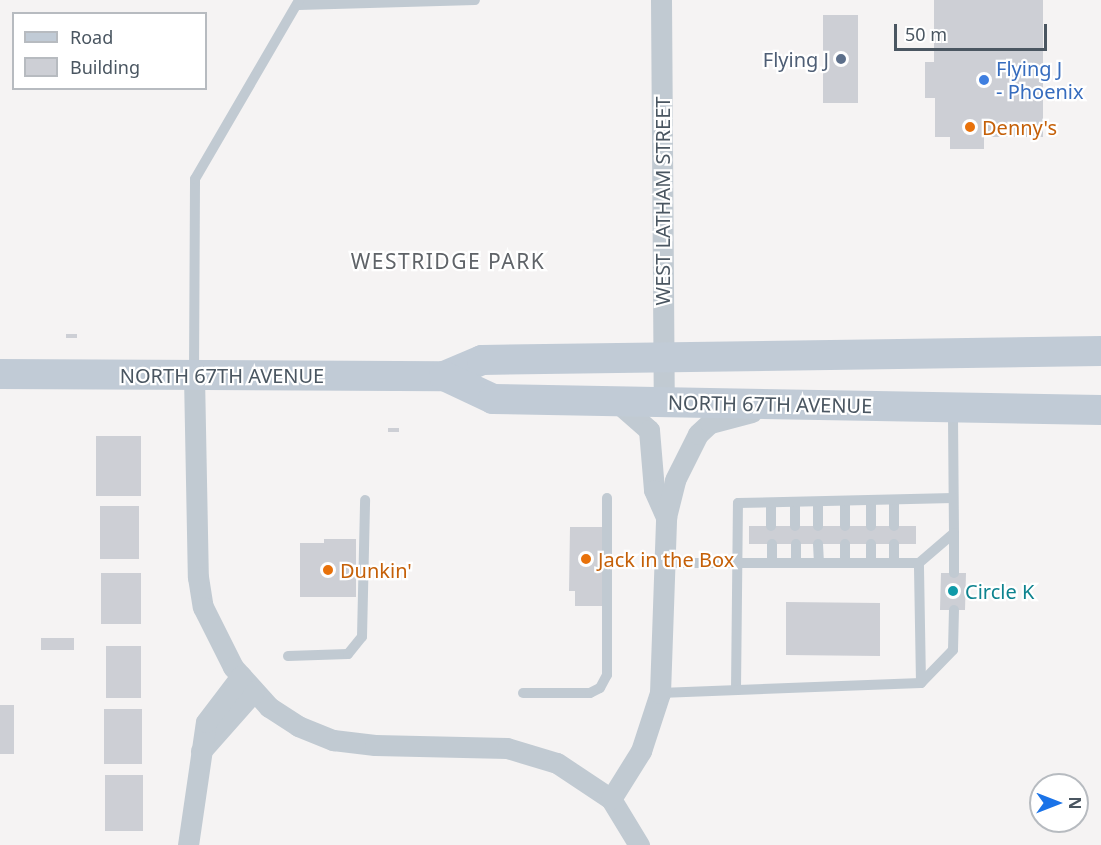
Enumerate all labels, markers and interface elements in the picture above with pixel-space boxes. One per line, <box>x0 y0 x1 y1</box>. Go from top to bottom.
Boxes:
legend <box>12 12 207 90</box>
scale bar <box>897 12 1050 50</box>
text: 50 m <box>905 22 947 46</box>
text: Road <box>70 25 113 49</box>
place label: Flying J <box>763 47 829 71</box>
marker: Flying J <box>834 52 848 66</box>
text: Building <box>70 55 140 79</box>
place label: Flying J - Phoenix <box>996 56 1084 103</box>
marker: Flying J - Phoenix <box>977 73 991 87</box>
street label: WEST LATHAM STREET <box>650 97 674 305</box>
place label: Denny's <box>982 115 1057 139</box>
marker: Denny's <box>963 120 977 134</box>
district label: WESTRIDGE PARK <box>351 248 545 274</box>
street label: NORTH 67TH AVENUE <box>120 363 324 387</box>
street label: NORTH 67TH AVENUE <box>668 390 872 418</box>
place label: Jack in the Box <box>598 547 734 571</box>
marker: Jack in the Box <box>579 552 593 566</box>
place label: Dunkin' <box>340 558 412 582</box>
marker: Dunkin' <box>321 563 335 577</box>
place label: Circle K <box>965 579 1034 603</box>
marker: Circle K <box>946 584 960 598</box>
north arrow <box>1029 773 1089 833</box>
text: N <box>1064 796 1086 810</box>

